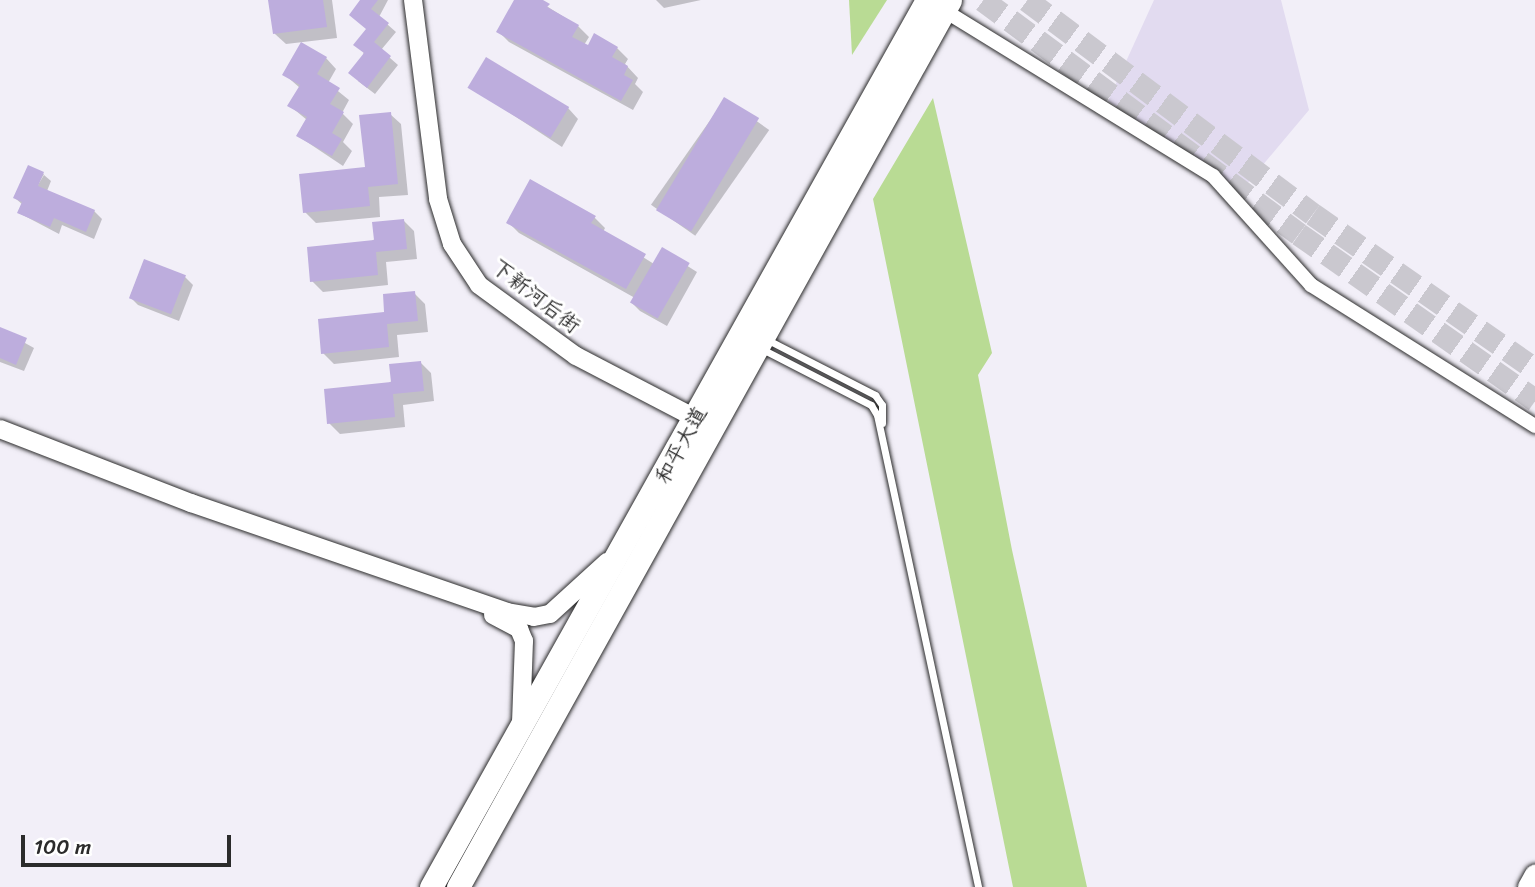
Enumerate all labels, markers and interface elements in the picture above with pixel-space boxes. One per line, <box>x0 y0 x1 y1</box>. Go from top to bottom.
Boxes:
street label: 下新河后街 <box>487 254 585 338</box>
street label: 和平大道 <box>650 402 712 488</box>
scale bar <box>24 820 234 864</box>
text: 100 m <box>34 828 91 866</box>

